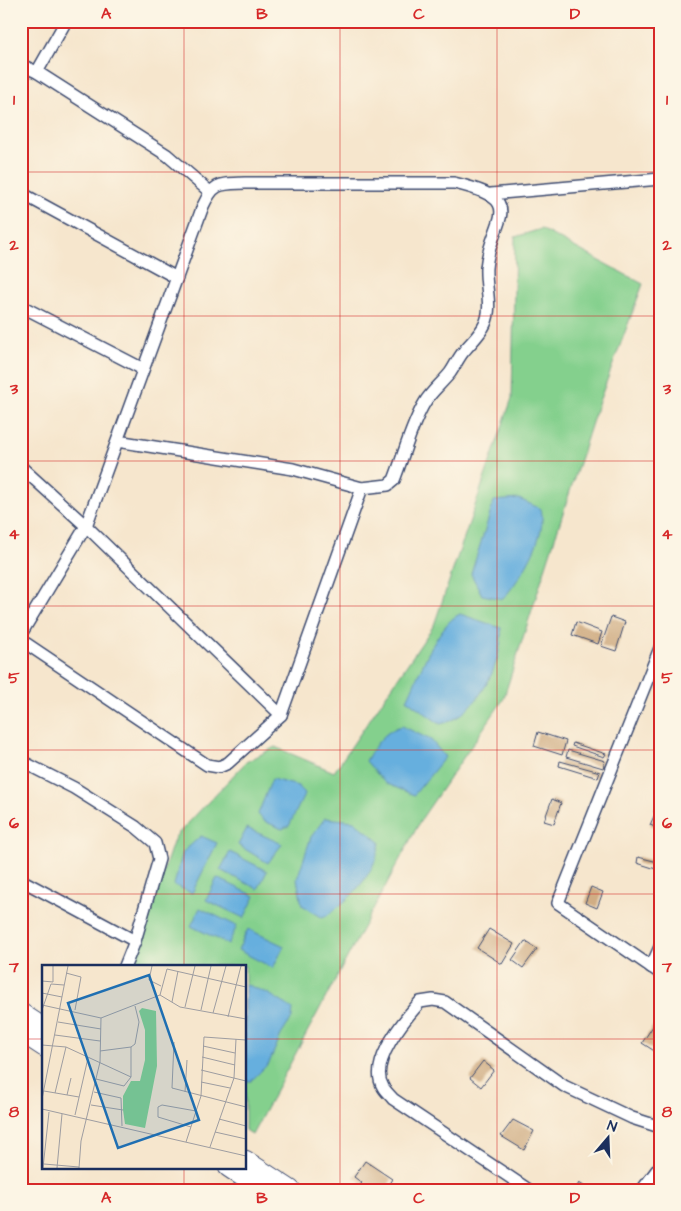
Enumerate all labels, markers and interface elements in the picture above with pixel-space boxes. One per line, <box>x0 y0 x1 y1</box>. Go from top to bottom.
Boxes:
text: A <box>101 3 112 25</box>
text: B <box>256 3 268 25</box>
text: C <box>413 3 425 25</box>
text: D <box>570 3 581 25</box>
text: 1 <box>13 89 16 111</box>
text: 1 <box>666 89 669 111</box>
text: 2 <box>8 234 19 256</box>
text: 2 <box>661 234 672 256</box>
text: 3 <box>9 378 19 400</box>
text: 3 <box>662 378 672 400</box>
text: 4 <box>9 523 20 545</box>
text: 4 <box>662 523 673 545</box>
text: 5 <box>8 667 20 689</box>
text: 5 <box>661 667 673 689</box>
text: 6 <box>9 812 19 834</box>
text: 6 <box>662 812 672 834</box>
text: 7 <box>8 956 19 978</box>
text: 7 <box>661 956 672 978</box>
inset map <box>42 965 246 1168</box>
text: 8 <box>9 1101 20 1123</box>
text: 8 <box>662 1101 673 1123</box>
north arrow <box>584 1114 634 1164</box>
text: N <box>604 1116 620 1138</box>
text: A <box>101 1187 112 1209</box>
text: B <box>256 1187 268 1209</box>
text: C <box>413 1187 425 1209</box>
text: D <box>570 1187 581 1209</box>

